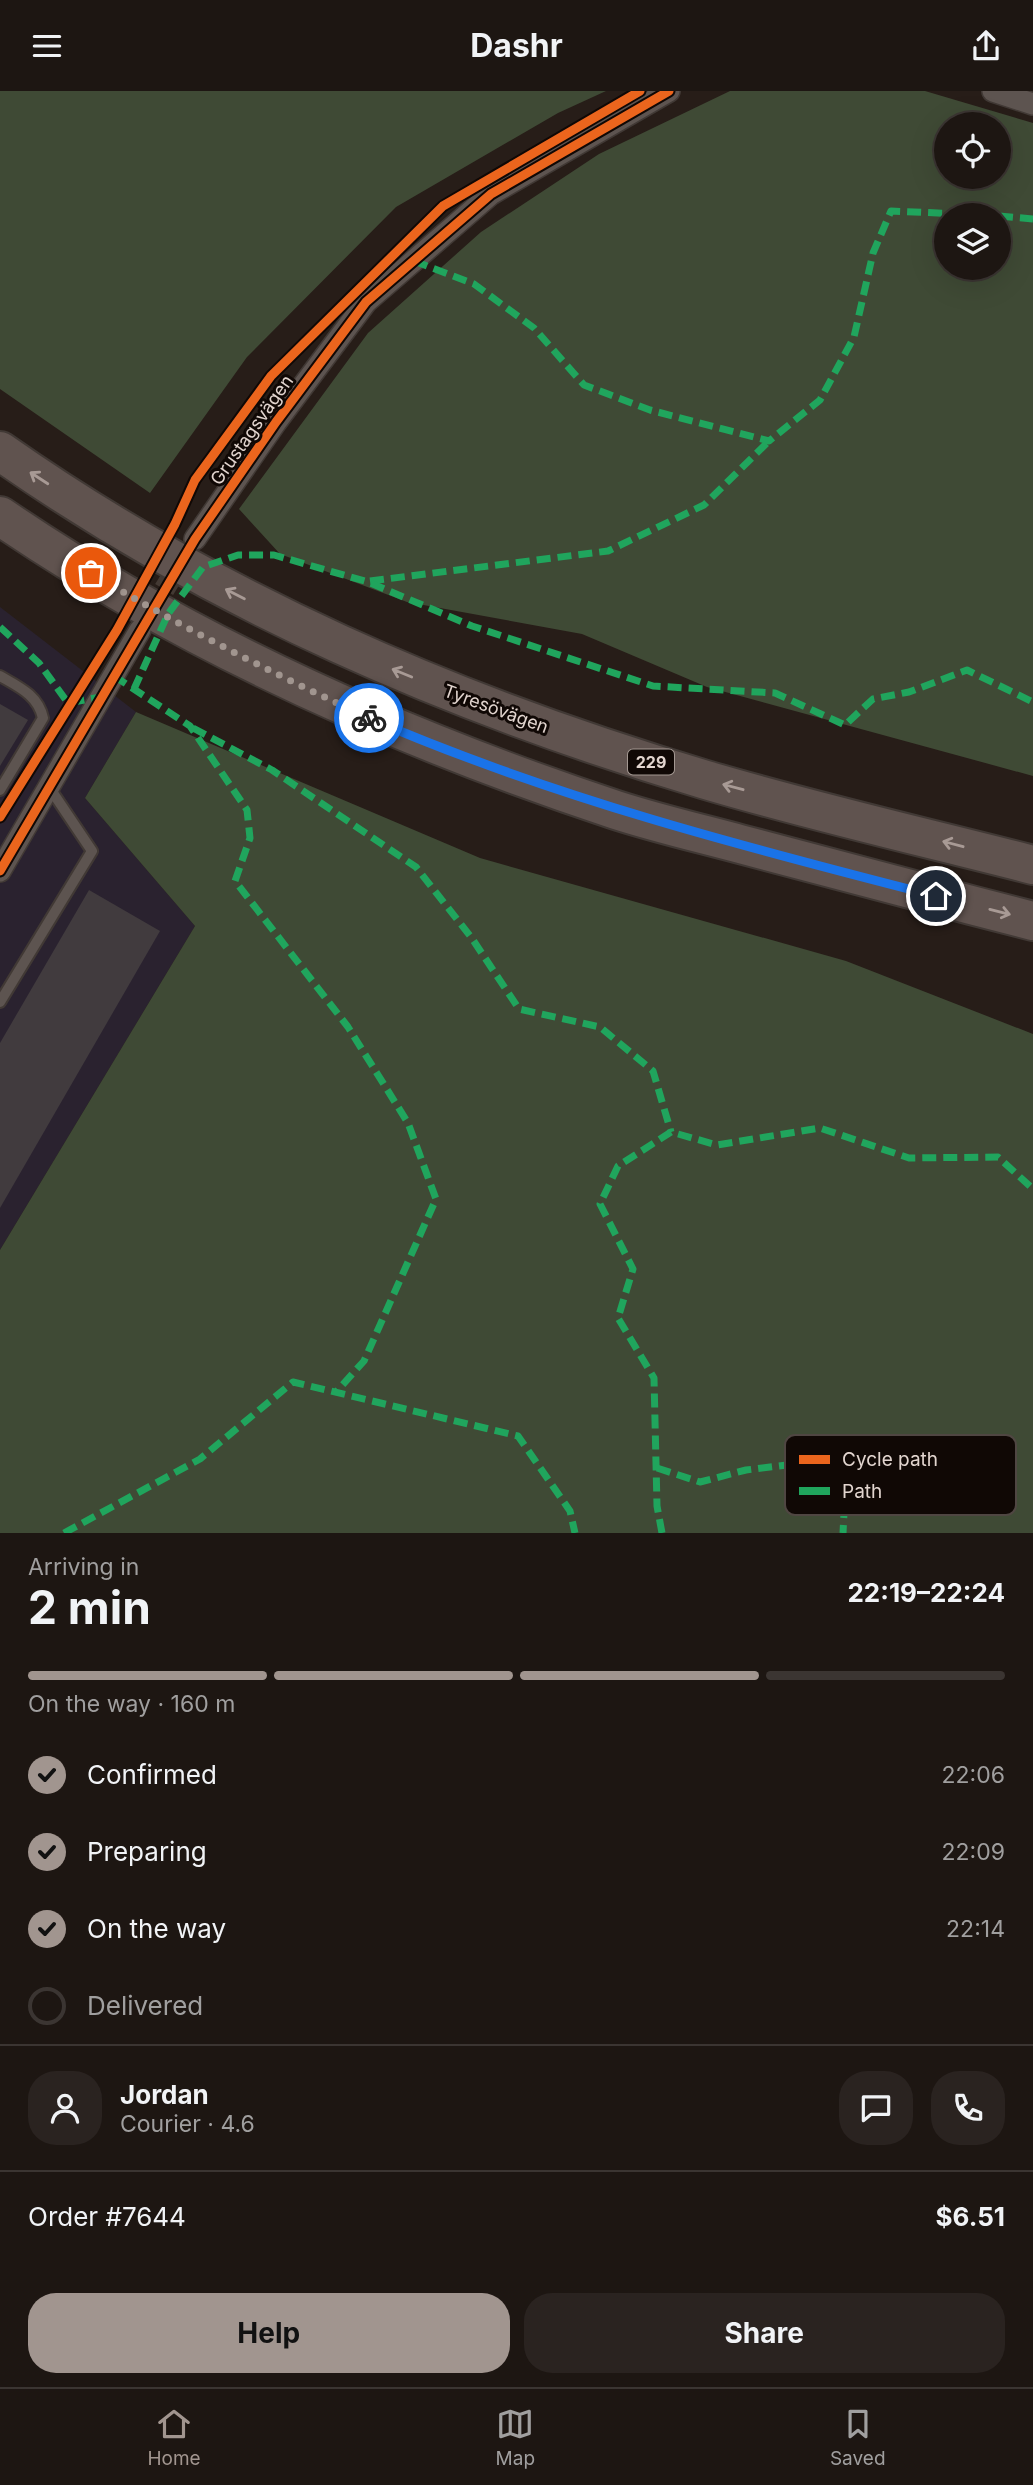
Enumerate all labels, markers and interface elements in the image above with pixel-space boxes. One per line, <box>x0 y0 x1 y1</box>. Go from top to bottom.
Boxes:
text: Dashr <box>470 26 563 65</box>
icon: menu <box>28 27 66 65</box>
icon: share <box>967 27 1005 65</box>
map controls <box>934 112 1011 280</box>
button: locate <box>934 112 1011 189</box>
button: layers <box>934 203 1011 280</box>
street label: Grustagsvägen <box>206 371 297 489</box>
one-way arrow <box>30 471 49 486</box>
pin <box>61 543 121 603</box>
icon: bag <box>72 554 110 592</box>
one-way arrow <box>225 586 246 600</box>
one-way arrow <box>392 666 414 679</box>
street label: Tyresövägen <box>441 680 551 737</box>
courier <box>334 683 404 753</box>
icon: bike <box>350 699 388 737</box>
road number: 229 <box>628 749 674 775</box>
one-way arrow <box>722 780 745 793</box>
one-way arrow <box>942 837 965 850</box>
pin <box>906 866 966 926</box>
icon: home <box>917 877 955 915</box>
one-way arrow <box>988 906 1010 919</box>
legend <box>785 1435 1016 1515</box>
text: Cycle path <box>842 1448 938 1471</box>
text: Path <box>842 1480 882 1503</box>
text: Arriving in <box>28 1553 139 1581</box>
text: 22:19–22:24 <box>847 1577 1005 1608</box>
text: 2 min <box>28 1579 151 1635</box>
text: On the way · 160 m <box>28 1690 235 1718</box>
icon: check <box>28 1756 66 1794</box>
text: Confirmed <box>87 1759 217 1790</box>
text: 22:06 <box>942 1761 1005 1789</box>
icon: check <box>28 1833 66 1871</box>
text: Preparing <box>87 1836 207 1867</box>
text: 22:09 <box>942 1838 1005 1866</box>
icon: check <box>28 1910 66 1948</box>
text: On the way <box>87 1913 226 1944</box>
text: 22:14 <box>946 1915 1005 1943</box>
text: Delivered <box>87 1990 203 2021</box>
button: person <box>28 2071 102 2145</box>
button: chat <box>839 2071 913 2145</box>
button: phone <box>931 2071 1005 2145</box>
text: Jordan <box>120 2079 209 2110</box>
text: Courier · 4.6 <box>120 2110 255 2138</box>
text: Order #7644 <box>28 2201 186 2232</box>
text: $6.51 <box>936 2201 1005 2232</box>
button: Help <box>28 2293 510 2373</box>
button: Share <box>524 2293 1005 2373</box>
tab: Home <box>147 2405 201 2470</box>
tab: Map <box>496 2405 535 2470</box>
tab: Saved <box>830 2405 886 2470</box>

